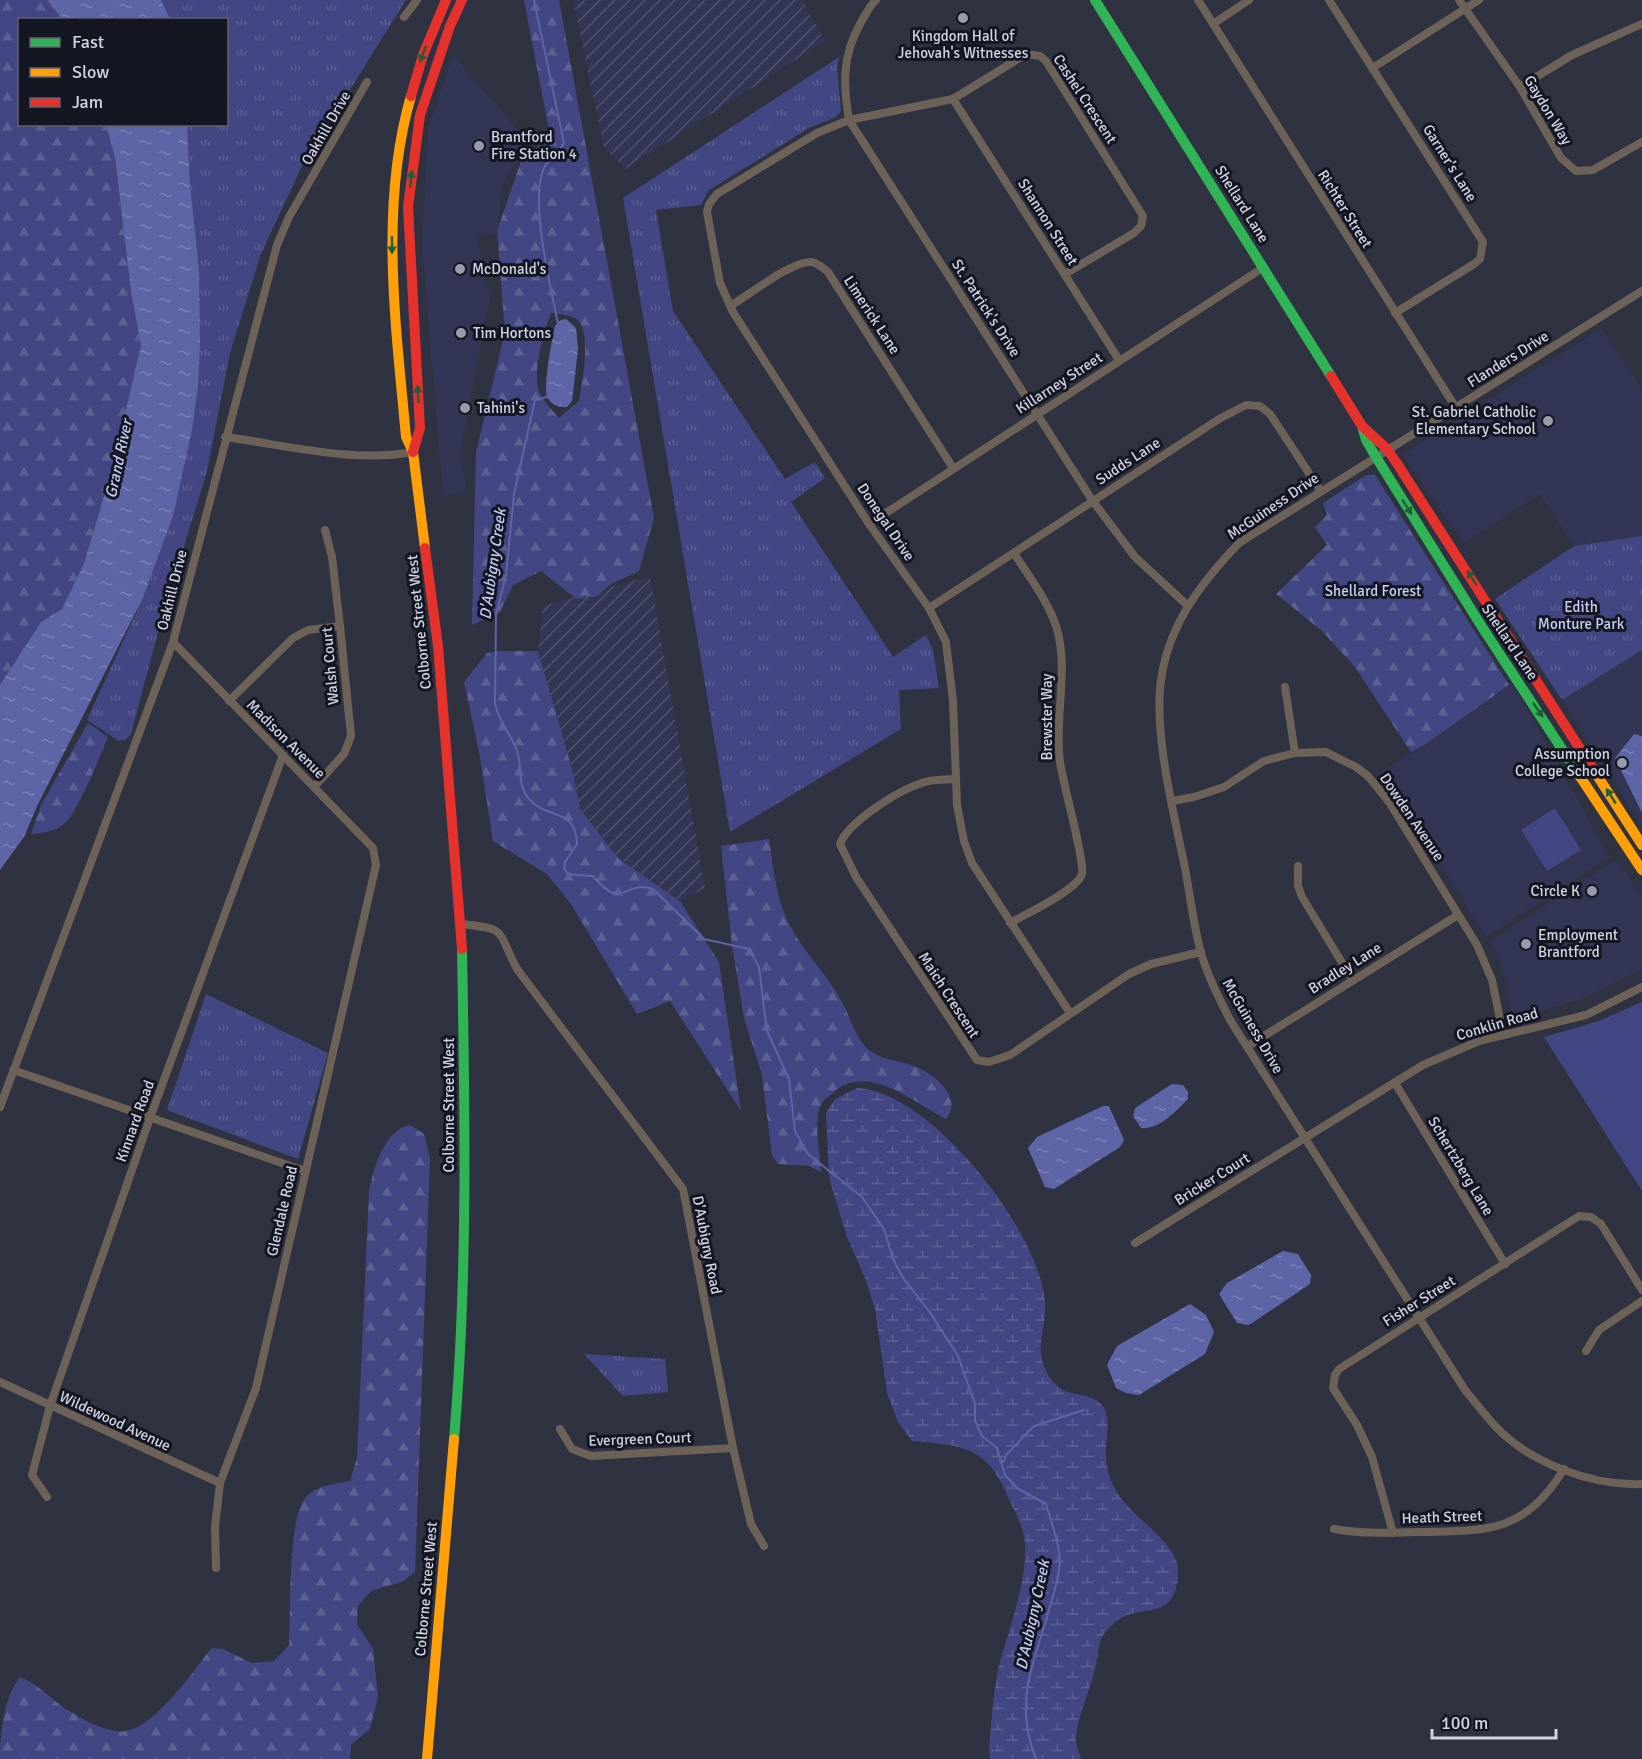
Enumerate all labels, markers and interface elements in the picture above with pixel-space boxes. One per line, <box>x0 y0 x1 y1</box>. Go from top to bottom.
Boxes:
marker: Kingdom Hall of Jehovah's Witnesses <box>956 11 970 25</box>
legend <box>18 18 228 126</box>
place label: Kingdom Hall of Jehovah's Witnesses <box>898 27 1029 62</box>
text: Fast <box>72 31 104 53</box>
one-way arrow <box>418 45 428 63</box>
street label: Cashel Crescent <box>1049 51 1121 147</box>
text: Slow <box>72 61 109 83</box>
street label: Gaydon Way <box>1520 72 1576 148</box>
street label: Oakhill Drive <box>298 88 354 168</box>
text: Jam <box>72 91 103 113</box>
street label: Garner's Lane <box>1419 121 1481 205</box>
place label: Brantford Fire Station 4 <box>491 128 577 163</box>
marker: Brantford Fire Station 4 <box>472 139 486 153</box>
street label: Shellard Lane <box>1211 162 1273 246</box>
street label: Richter Street <box>1314 167 1376 251</box>
one-way arrow <box>406 169 416 188</box>
street label: Shannon Street <box>1014 175 1082 269</box>
one-way arrow <box>387 235 397 254</box>
street label: St. Patrick's Drive <box>948 256 1024 360</box>
place label: McDonald's <box>472 260 547 278</box>
marker: McDonald's <box>453 262 467 276</box>
street label: Limerick Lane <box>840 272 904 358</box>
place label: Tim Hortons <box>473 324 552 342</box>
marker: Tim Hortons <box>454 326 468 340</box>
street label: Flanders Drive <box>1464 327 1552 391</box>
street label: Killarney Street <box>1012 348 1106 418</box>
one-way arrow <box>413 385 423 404</box>
place label: Tahini's <box>477 399 525 417</box>
marker: Tahini's <box>458 401 472 415</box>
place label: St. Gabriel Catholic Elementary School <box>1412 403 1536 438</box>
marker: St. Gabriel Catholic Elementary School <box>1541 414 1555 428</box>
water label: Grand River <box>101 416 137 500</box>
street label: Sudds Lane <box>1092 433 1164 489</box>
street label: McGuiness Drive <box>1224 469 1322 543</box>
street label: Donegal Drive <box>853 480 919 564</box>
one-way arrow <box>1401 499 1412 515</box>
water label: D'Aubigny Creek <box>475 505 511 621</box>
street label: Oakhill Drive <box>153 548 191 632</box>
street label: Colborne Street West <box>403 554 435 690</box>
one-way arrow <box>1467 570 1478 586</box>
park label: Shellard Forest <box>1325 582 1421 600</box>
park label: Edith Monture Park <box>1538 598 1625 633</box>
street label: Shellard Lane <box>1478 601 1542 683</box>
street label: Walsh Court <box>318 626 342 706</box>
street label: Brewster Way <box>1038 674 1056 760</box>
street label: Madison Avenue <box>243 696 329 782</box>
one-way arrow <box>1532 702 1543 718</box>
place label: Assumption College School <box>1515 745 1610 780</box>
marker: Assumption College School <box>1615 756 1629 770</box>
street label: Dowden Avenue <box>1376 770 1448 864</box>
one-way arrow <box>1606 787 1617 804</box>
place label: Circle K <box>1531 882 1580 900</box>
marker: Circle K <box>1585 884 1599 898</box>
place label: Employment Brantford <box>1538 926 1618 961</box>
marker: Employment Brantford <box>1519 937 1533 951</box>
street label: Bradley Lane <box>1305 938 1385 998</box>
street label: Maich Crescent <box>915 949 983 1041</box>
street label: McGuiness Drive <box>1219 975 1287 1077</box>
street label: Conklin Road <box>1454 1004 1540 1044</box>
street label: Colborne Street West <box>440 1037 458 1173</box>
street label: Kinnard Road <box>112 1078 158 1164</box>
street label: Schertzberg Lane <box>1424 1113 1498 1219</box>
street label: Bricker Court <box>1171 1149 1253 1209</box>
street label: Glendale Road <box>263 1164 301 1258</box>
street label: D'Aubigny Road <box>689 1194 725 1296</box>
street label: Fisher Street <box>1379 1272 1459 1330</box>
street label: Wildewood Avenue <box>56 1387 174 1455</box>
street label: Evergreen Court <box>588 1428 692 1450</box>
street label: Heath Street <box>1401 1507 1483 1527</box>
street label: Colborne Street West <box>411 1521 441 1657</box>
water label: D'Aubigny Creek <box>1012 1556 1055 1672</box>
scale bar <box>1432 1702 1556 1740</box>
text: 100 m <box>1441 1712 1488 1734</box>

